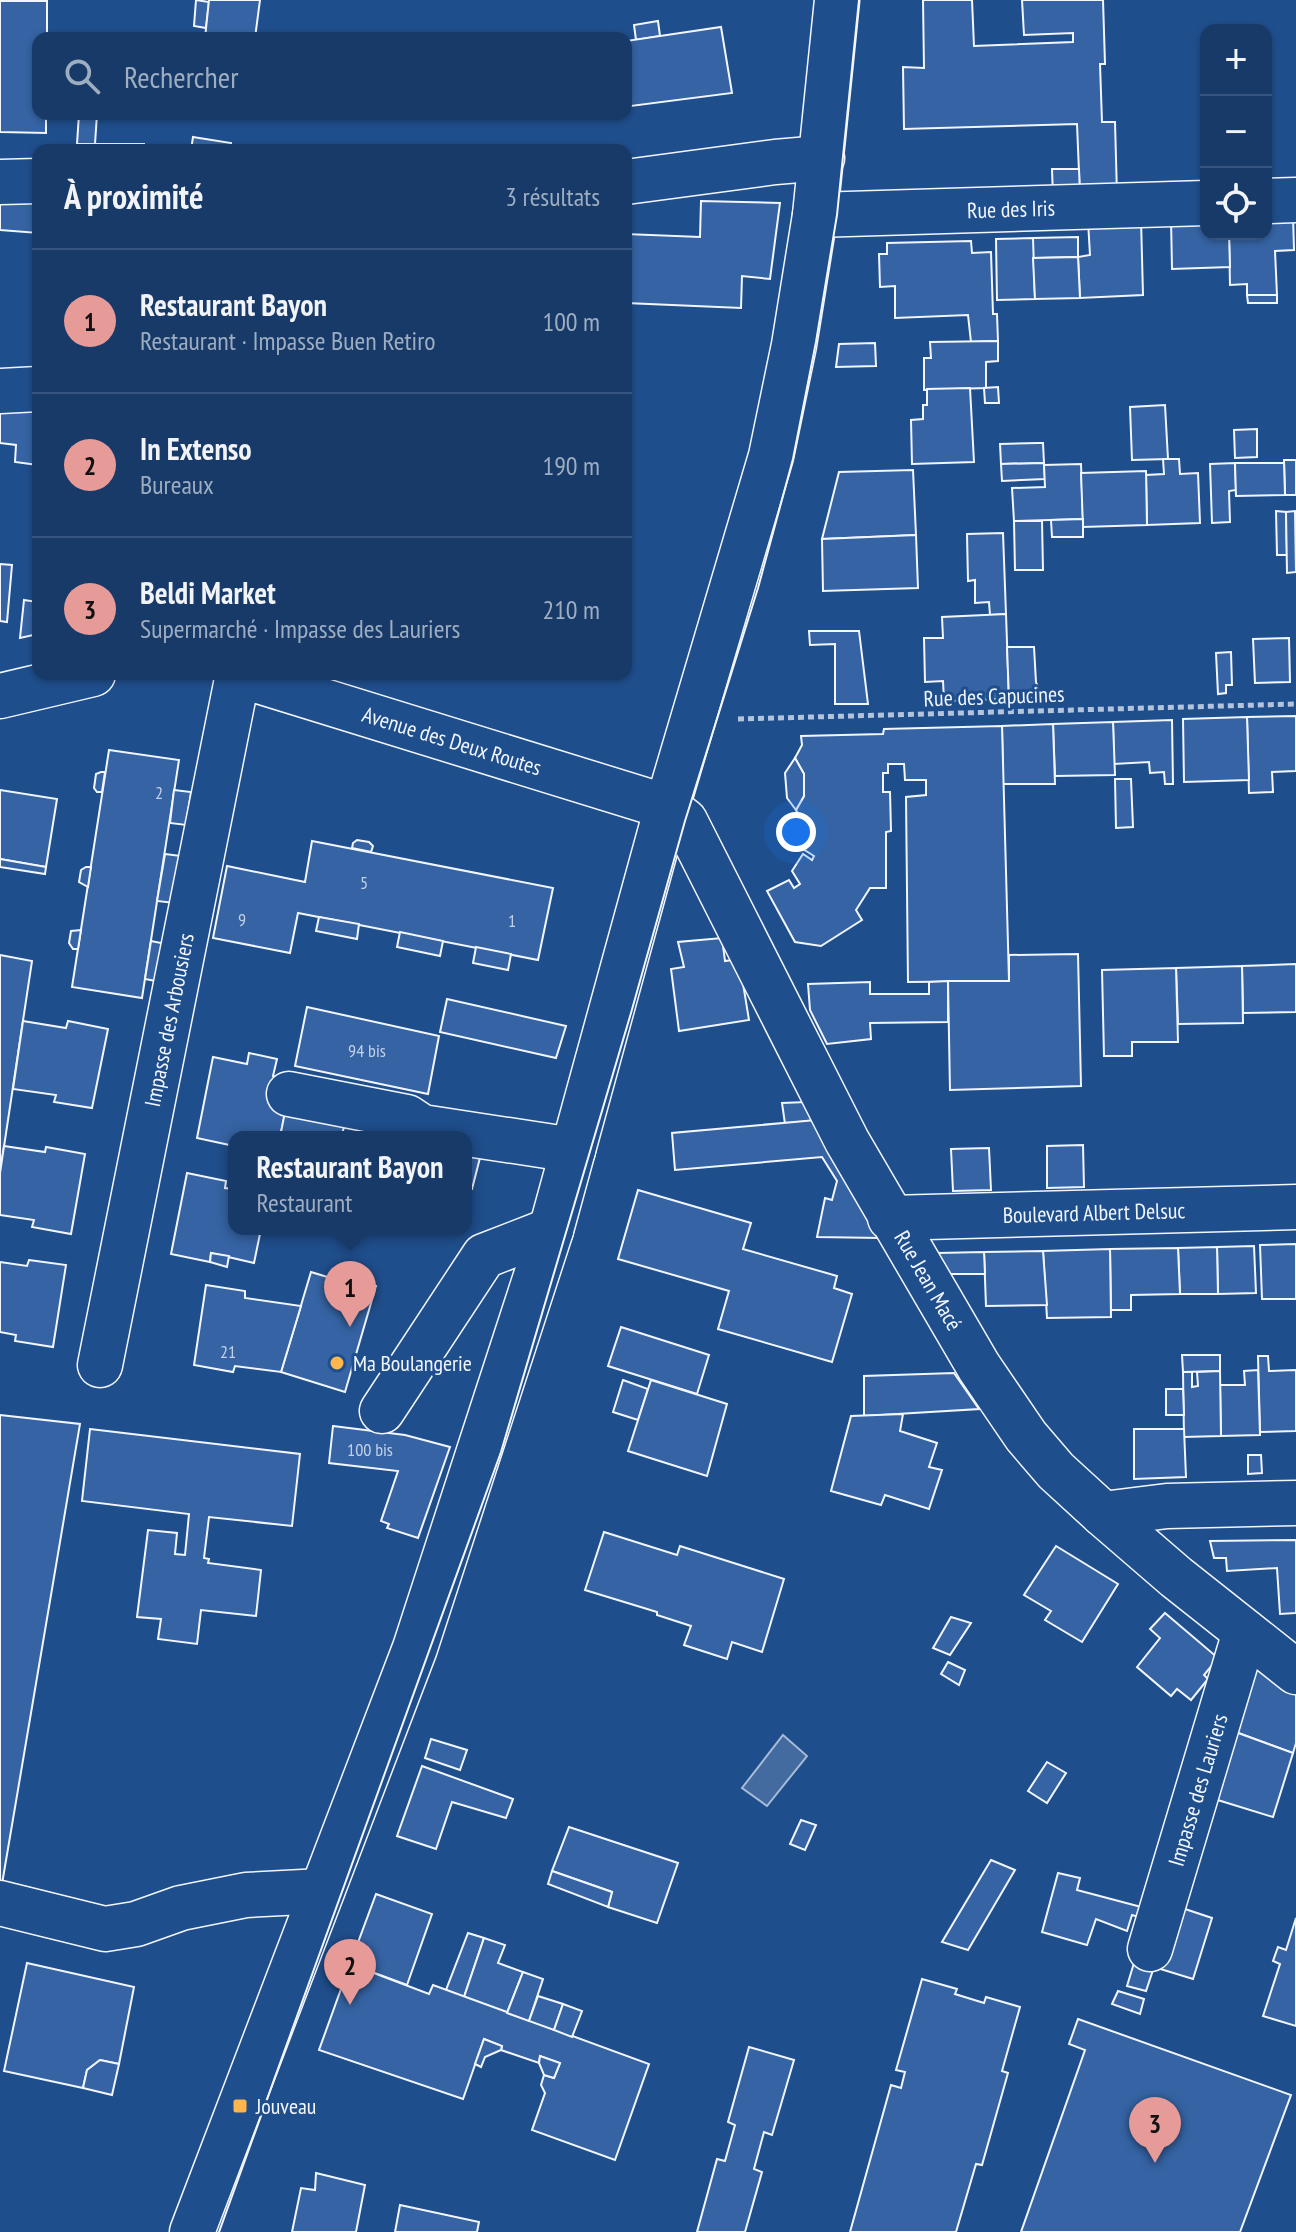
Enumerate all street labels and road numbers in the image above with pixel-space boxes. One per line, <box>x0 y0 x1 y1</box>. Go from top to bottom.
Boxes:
street label: Rue des Iris <box>966 194 1055 224</box>
street label: Rue des Capucines <box>923 680 1065 712</box>
street label: Avenue des Deux Routes <box>359 700 545 781</box>
street label: Impasse des Arbousiers <box>138 931 200 1109</box>
street label: Boulevard Albert Delsuc <box>1002 1196 1186 1229</box>
street label: Rue Jean Macé <box>888 1226 968 1335</box>
street label: Impasse des Lauriers <box>1162 1710 1234 1870</box>

